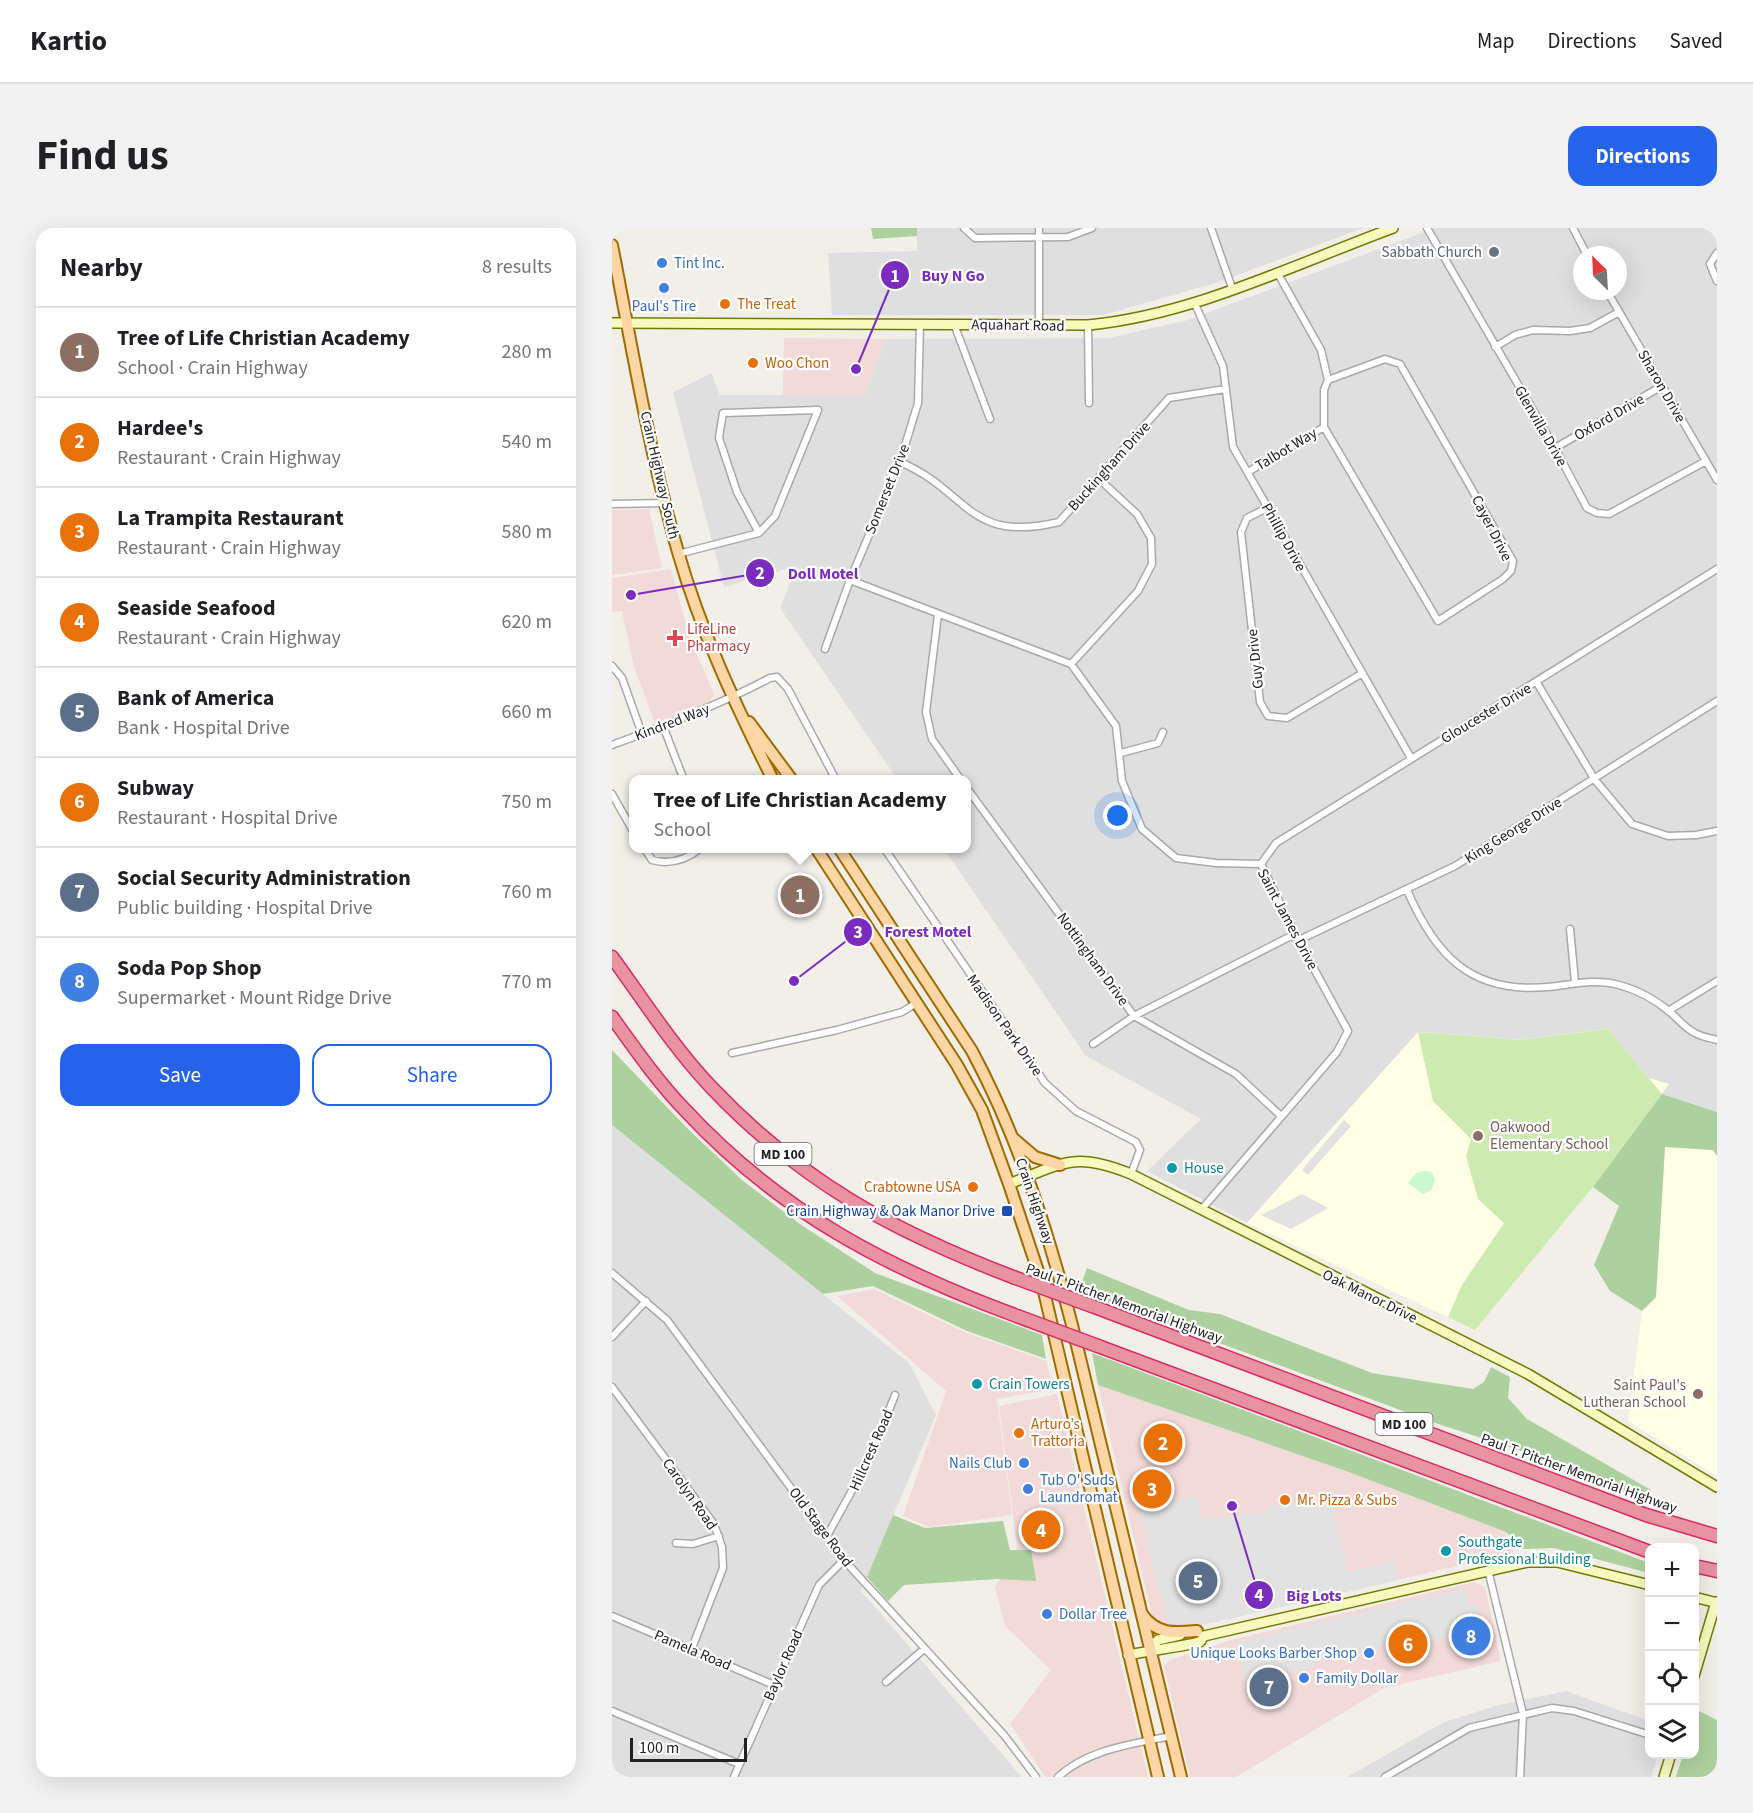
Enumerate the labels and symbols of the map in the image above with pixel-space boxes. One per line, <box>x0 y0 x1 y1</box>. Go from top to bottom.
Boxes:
place label: Sabbath Church <box>1382 242 1482 263</box>
marker: Sabbath Church <box>1487 245 1501 259</box>
north arrow <box>1573 246 1627 300</box>
place label: Tint Inc. <box>674 253 725 274</box>
marker: Tint Inc. <box>655 256 669 270</box>
callout: Buy N Go <box>880 258 997 292</box>
text: 1 <box>890 264 900 289</box>
text: Buy N Go <box>921 265 985 287</box>
marker: Paul's Tire <box>657 281 671 295</box>
place label: The Treat <box>737 294 796 315</box>
place label: Paul's Tire <box>632 296 696 317</box>
marker: The Treat <box>718 297 732 311</box>
street label: Aquahart Road <box>971 314 1065 337</box>
street label: Sharon Drive <box>1632 346 1691 426</box>
place label: Woo Chon <box>765 353 829 374</box>
marker: Woo Chon <box>746 356 760 370</box>
street label: Glenvilla Drive <box>1509 382 1572 471</box>
street label: Oxford Drive <box>1570 389 1648 446</box>
street label: Crain Highway South <box>635 409 684 541</box>
street label: Buckingham Drive <box>1063 417 1155 516</box>
street label: Talbot Way <box>1251 423 1321 476</box>
street label: Somerset Drive <box>860 441 915 537</box>
street label: Cayer Drive <box>1466 492 1517 565</box>
street label: Phillip Drive <box>1256 499 1311 575</box>
callout: Doll Motel <box>745 556 870 590</box>
text: 2 <box>755 561 765 586</box>
text: Doll Motel <box>788 563 859 585</box>
place label: LifeLine Pharmacy <box>687 619 750 657</box>
street label: Guy Drive <box>1242 628 1269 690</box>
marker: LifeLine Pharmacy <box>668 631 682 645</box>
street label: Gloucester Drive <box>1437 678 1536 749</box>
street label: Kindred Way <box>632 699 713 746</box>
street label: King George Drive <box>1460 792 1566 869</box>
your location <box>1103 801 1132 830</box>
street label: Saint James Drive <box>1252 865 1323 974</box>
pin: 1 <box>780 872 819 918</box>
street label: Nottingham Drive <box>1052 908 1134 1010</box>
callout: Forest Motel <box>843 915 984 949</box>
text: 3 <box>853 920 863 945</box>
text: Forest Motel <box>885 921 972 943</box>
street label: Madison Park Drive <box>962 970 1048 1080</box>
place label: Oakwood Elementary School <box>1490 1117 1608 1155</box>
marker: Oakwood Elementary School <box>1471 1129 1485 1143</box>
road number: MD 100 <box>754 1143 812 1165</box>
street label: Crain Highway <box>1010 1155 1059 1247</box>
place label: House <box>1184 1158 1224 1179</box>
marker: House <box>1165 1161 1179 1175</box>
place label: Crabtowne USA <box>864 1177 962 1198</box>
marker: Crabtowne USA <box>966 1180 980 1194</box>
place label: Crain Highway & Oak Manor Drive <box>786 1201 995 1222</box>
marker: Crain Highway & Oak Manor Drive <box>1000 1204 1014 1218</box>
street label: Paul T. Pitcher Memorial Highway <box>1023 1258 1225 1349</box>
street label: Oak Manor Drive <box>1319 1264 1421 1329</box>
place label: Crain Towers <box>989 1374 1070 1395</box>
place label: Saint Paul's Lutheran School <box>1583 1375 1686 1413</box>
marker: Crain Towers <box>970 1377 984 1391</box>
marker: Saint Paul's Lutheran School <box>1691 1387 1705 1401</box>
street label: Hillcrest Road <box>844 1406 899 1494</box>
road number: MD 100 <box>1376 1413 1432 1435</box>
place label: Arturo’s Trattoria <box>1031 1414 1085 1452</box>
pin: 2 <box>1144 1420 1182 1466</box>
marker: Arturo’s Trattoria <box>1012 1426 1026 1440</box>
street label: Paul T. Pitcher Memorial Highway <box>1478 1428 1680 1519</box>
place label: Nails Club <box>949 1453 1012 1474</box>
street label: Carolyn Road <box>657 1454 722 1535</box>
marker: Nails Club <box>1017 1456 1031 1470</box>
pin: 3 <box>1132 1466 1172 1512</box>
place label: Tub O' Suds Laundromat <box>1040 1470 1118 1508</box>
marker: Tub O' Suds Laundromat <box>1021 1482 1035 1496</box>
street label: Old Stage Road <box>784 1483 858 1572</box>
place label: Mr. Pizza & Subs <box>1297 1490 1397 1511</box>
marker: Mr. Pizza & Subs <box>1278 1493 1292 1507</box>
pin: 4 <box>1022 1508 1060 1552</box>
place label: Southgate Professional Building <box>1458 1532 1591 1570</box>
marker: Southgate Professional Building <box>1439 1544 1453 1558</box>
pin: 5 <box>1178 1558 1218 1604</box>
callout: Big Lots <box>1244 1578 1354 1612</box>
text: 4 <box>1254 1583 1264 1608</box>
text: Big Lots <box>1286 1585 1342 1607</box>
place label: Dollar Tree <box>1059 1604 1127 1625</box>
marker: Dollar Tree <box>1040 1607 1054 1621</box>
pin: 8 <box>1452 1614 1490 1658</box>
pin: 6 <box>1388 1622 1428 1666</box>
street label: Pamela Road <box>651 1625 735 1676</box>
street label: Baylor Road <box>758 1626 808 1704</box>
place label: Unique Looks Barber Shop <box>1190 1643 1357 1664</box>
marker: Unique Looks Barber Shop <box>1362 1646 1376 1660</box>
pin: 7 <box>1250 1664 1288 1710</box>
place label: Family Dollar <box>1316 1668 1399 1689</box>
marker: Family Dollar <box>1297 1671 1311 1685</box>
scale bar <box>630 1735 747 1762</box>

